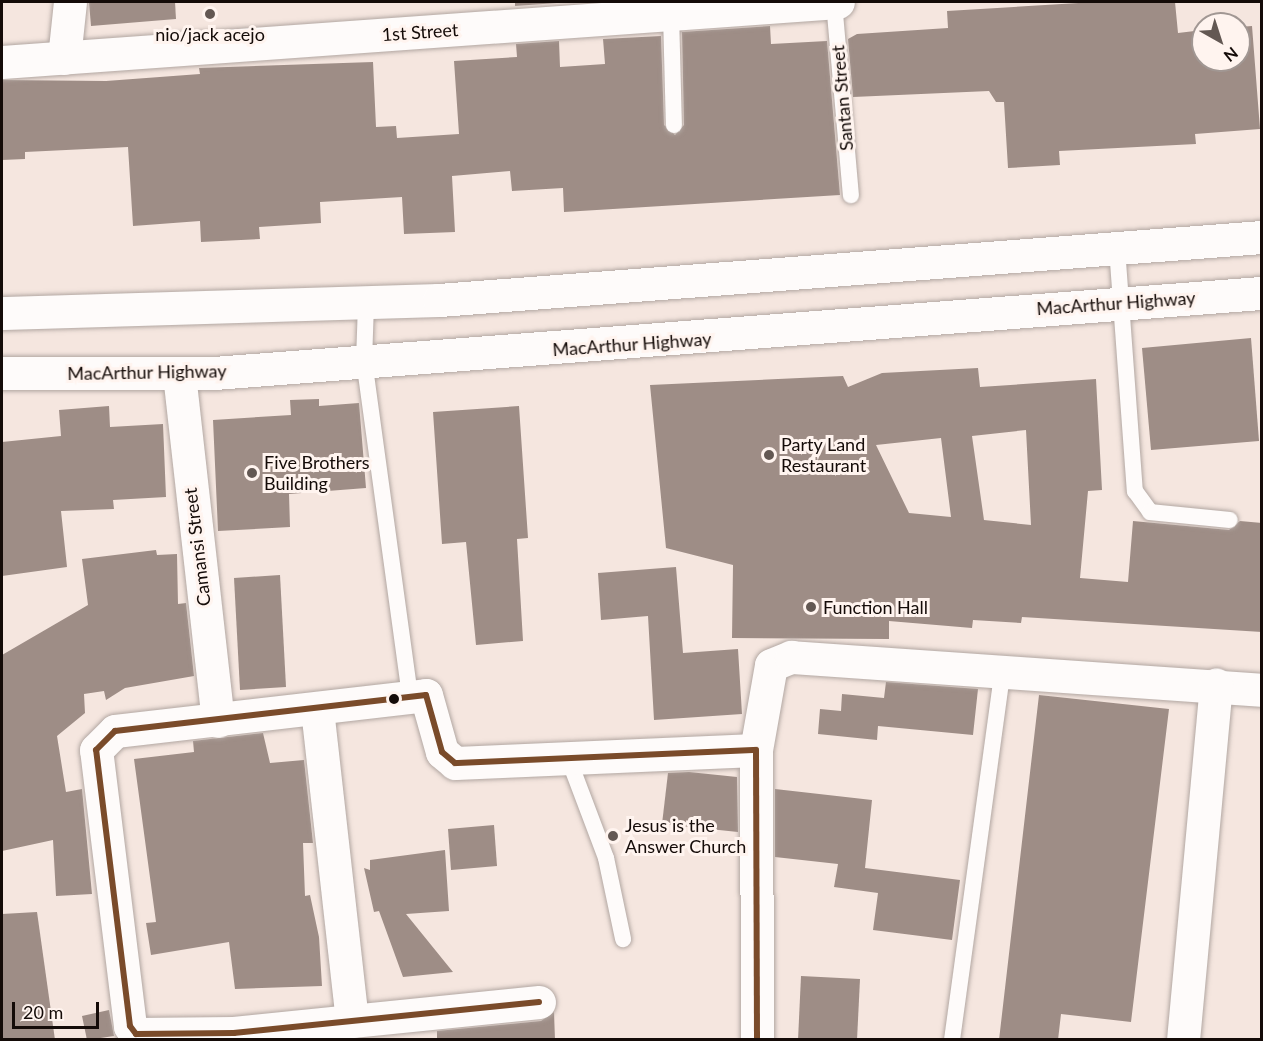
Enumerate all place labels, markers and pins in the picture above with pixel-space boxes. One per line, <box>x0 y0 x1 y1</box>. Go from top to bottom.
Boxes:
marker: nio/jack acejo <box>203 7 217 21</box>
place label: nio/jack acejo <box>155 23 265 45</box>
place label: Party Land Restaurant <box>781 434 866 476</box>
marker: Party Land Restaurant <box>762 448 776 462</box>
place label: Five Brothers Building <box>264 452 370 494</box>
marker: Five Brothers Building <box>245 466 259 480</box>
place label: Function Hall <box>823 596 928 618</box>
marker: Function Hall <box>804 600 818 614</box>
unlabelled marker <box>388 693 400 705</box>
place label: Jesus is the Answer Church <box>625 815 747 858</box>
marker: Jesus is the Answer Church <box>606 829 620 843</box>

